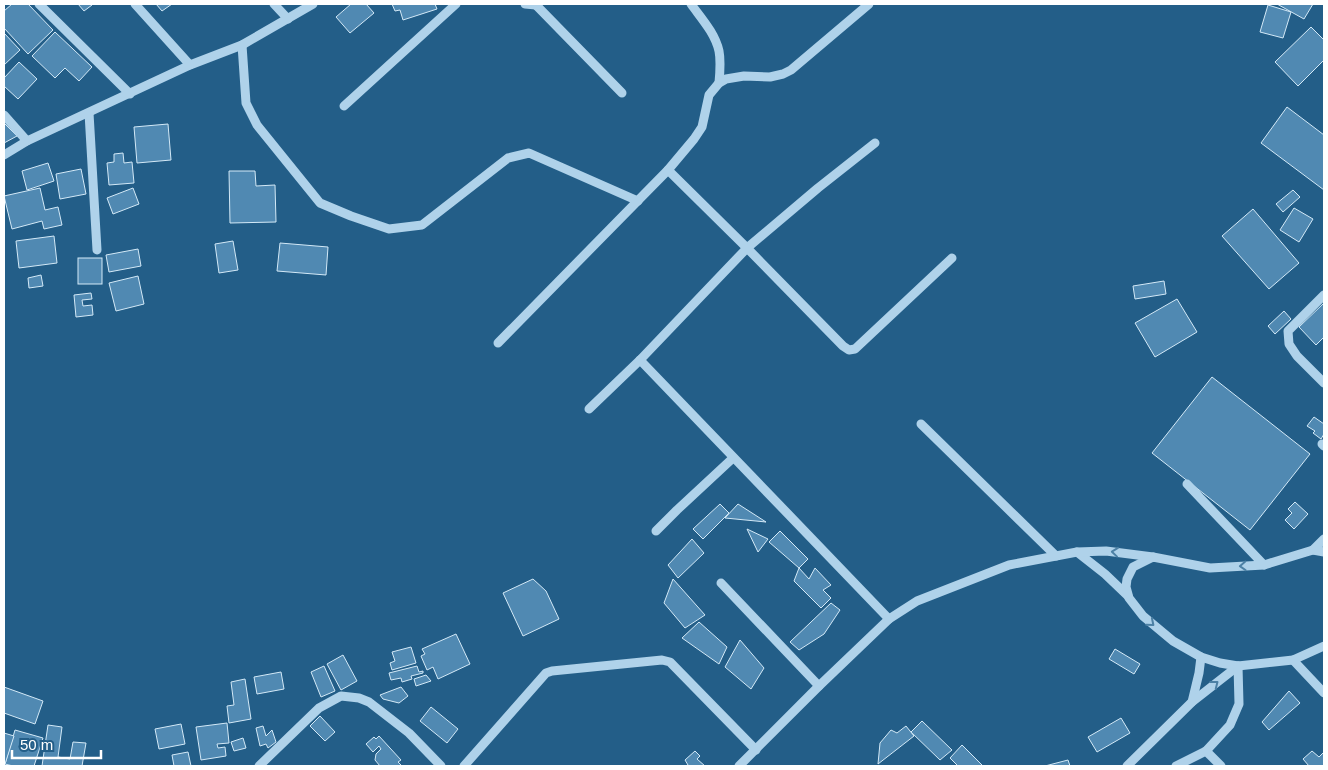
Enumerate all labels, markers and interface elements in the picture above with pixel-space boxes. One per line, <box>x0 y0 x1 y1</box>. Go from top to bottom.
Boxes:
one-way arrow <box>1111 547 1119 558</box>
one-way arrow <box>1239 560 1247 571</box>
one-way arrow <box>1146 618 1155 627</box>
one-way arrow <box>1209 682 1218 690</box>
scale bar <box>12 728 101 760</box>
text: 50 m <box>20 736 53 753</box>

